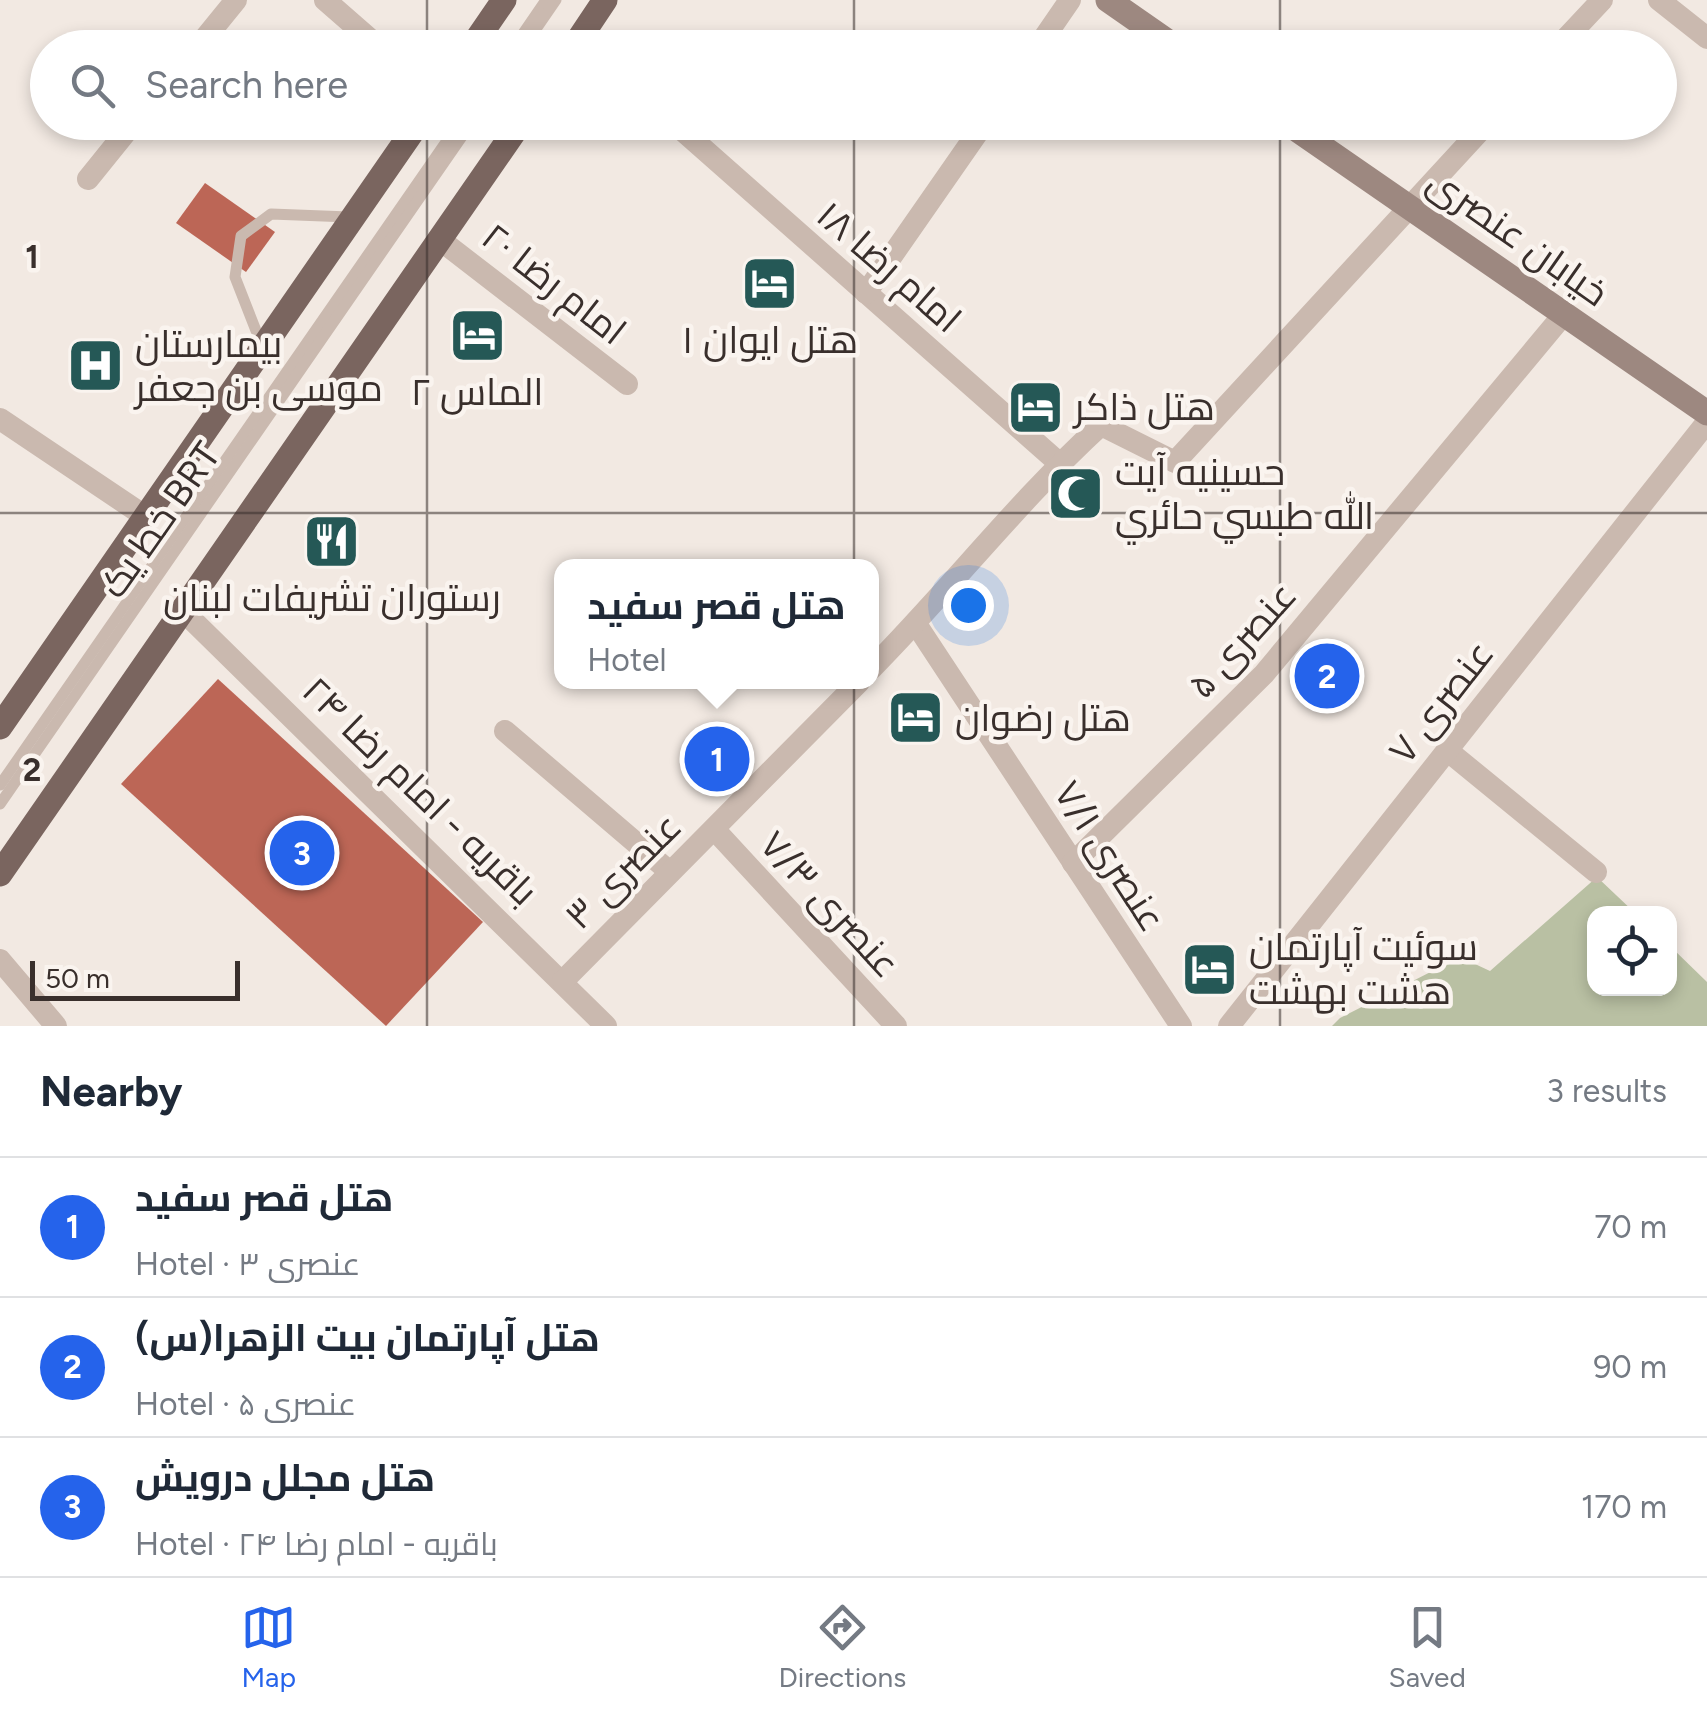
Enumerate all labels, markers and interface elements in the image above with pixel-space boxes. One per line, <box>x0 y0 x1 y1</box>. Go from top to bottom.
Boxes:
search box <box>30 30 1677 140</box>
icon: search <box>65 58 120 113</box>
text: Search here <box>145 62 348 108</box>
street label: خیابان عنصری <box>1419 158 1617 316</box>
street label: امام رضا ۱۸ <box>805 192 971 344</box>
street label: امام رضا ۲۰ <box>471 213 635 357</box>
text: 1 <box>25 238 39 276</box>
hotel icon: هتل ایوان ۱ <box>740 253 800 313</box>
hotel icon: الماس ۲ <box>447 305 507 365</box>
place label: هتل ایوان ۱ <box>682 317 858 363</box>
place label: بیمارستان موسی بن جعفر <box>133 321 383 411</box>
hospital icon: بیمارستان موسی بن جعفر <box>66 336 126 396</box>
place label: الماس ۲ <box>411 369 543 415</box>
hotel icon: هتل ذاکر <box>1005 377 1065 437</box>
place label: هتل ذاکر <box>1072 384 1215 430</box>
street label: خط یک BRT <box>90 433 230 607</box>
place label: حسينيه آيت الله طبسي حائري <box>1115 449 1374 545</box>
mosque icon: حسينيه آيت الله طبسي حائري <box>1046 464 1106 524</box>
restaurant icon: رستوران تشریفات لبنان <box>302 511 362 571</box>
popup <box>554 559 879 689</box>
street label: عنصری ۵ <box>1178 572 1306 708</box>
place label: رستوران تشریفات لبنان <box>163 575 501 621</box>
your location <box>943 580 994 631</box>
text: هتل قصر سفید <box>587 583 846 629</box>
street label: عنصری ۷ <box>1379 631 1503 773</box>
pin: 2 <box>1294 638 1360 714</box>
text: Hotel <box>587 641 666 679</box>
street label: باقریه - امام رضا ۲۴ <box>291 667 547 917</box>
hotel icon: هتل رضوان <box>886 688 946 748</box>
place label: هتل رضوان <box>955 695 1131 741</box>
pin: 1 <box>684 722 750 796</box>
text: 2 <box>23 751 41 789</box>
street label: عنصری ۷/۱ <box>1044 772 1176 940</box>
street label: عنصری ۳ <box>555 803 691 939</box>
pin: 3 <box>270 816 334 890</box>
street label: عنصری ۷/۳ <box>750 821 910 987</box>
map controls <box>1587 906 1677 996</box>
button: locate <box>1587 906 1677 996</box>
place label: سوئیت آپارتمان هشت بهشت <box>1249 924 1478 1014</box>
hotel icon: سوئیت آپارتمان هشت بهشت <box>1180 939 1240 999</box>
scale bar <box>30 956 240 1000</box>
text: 50 m <box>45 961 110 995</box>
text: Nearby <box>40 1066 182 1117</box>
text: 3 results <box>1547 1072 1667 1110</box>
text: هتل قصر سفید <box>135 1175 393 1221</box>
text: 1 <box>66 1208 79 1246</box>
text: 70 m <box>1594 1208 1667 1246</box>
text: Hotel · عنصری ۳ <box>135 1245 360 1283</box>
text: هتل آپارتمان بیت الزهرا(س) <box>135 1315 600 1361</box>
text: 2 <box>63 1348 82 1386</box>
text: 90 m <box>1593 1348 1667 1386</box>
text: Hotel · عنصری ۵ <box>135 1385 356 1423</box>
text: هتل مجلل درویش <box>135 1455 435 1501</box>
text: 3 <box>64 1488 81 1526</box>
text: 170 m <box>1581 1488 1667 1526</box>
text: Hotel · باقریه - امام رضا ۲۴ <box>135 1525 498 1563</box>
tab: Map <box>241 1600 296 1694</box>
tab: Directions <box>779 1600 906 1694</box>
tab: Saved <box>1389 1600 1466 1694</box>

